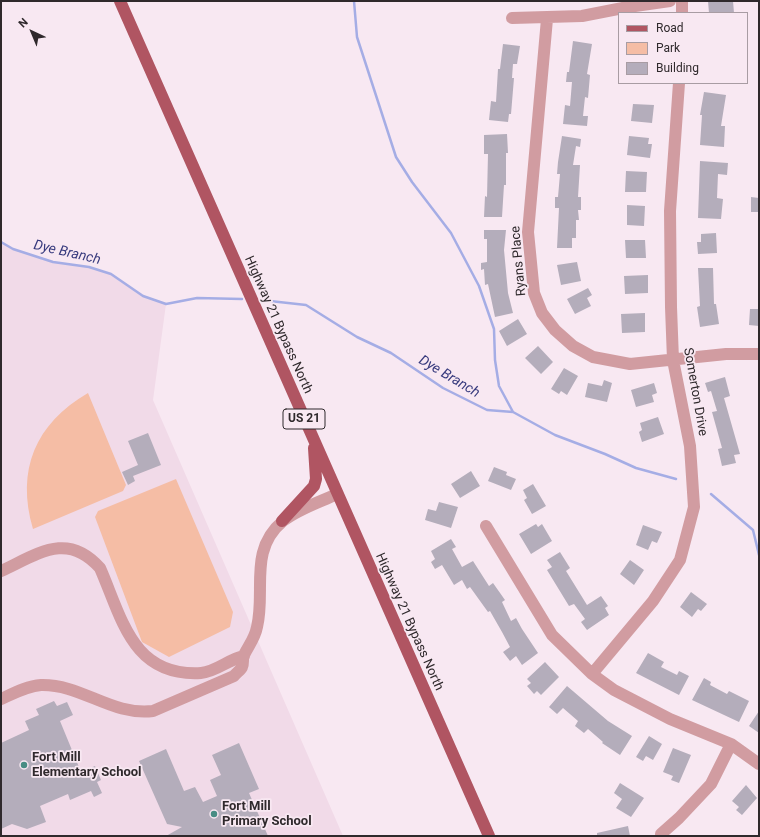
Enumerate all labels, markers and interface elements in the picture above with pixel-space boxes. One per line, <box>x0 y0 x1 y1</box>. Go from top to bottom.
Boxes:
north arrow <box>12 12 52 52</box>
legend <box>618 12 748 84</box>
text: N <box>16 16 31 30</box>
text: Road <box>656 21 684 35</box>
text: Park <box>656 41 680 55</box>
text: Building <box>656 61 699 75</box>
street label: Ryans Place <box>508 225 530 297</box>
water label: Dye Branch <box>32 237 102 269</box>
street label: Highway 21 Bypass North <box>241 254 315 396</box>
street label: Somerton Drive <box>680 347 710 437</box>
water label: Dye Branch <box>415 352 483 402</box>
road number: US 21 <box>283 409 325 429</box>
street label: Highway 21 Bypass North <box>372 551 446 693</box>
place label: Fort Mill Elementary School <box>32 750 142 781</box>
marker: Fort Mill Elementary School <box>19 760 29 770</box>
place label: Fort Mill Primary School <box>222 799 312 830</box>
marker: Fort Mill Primary School <box>209 809 219 819</box>

